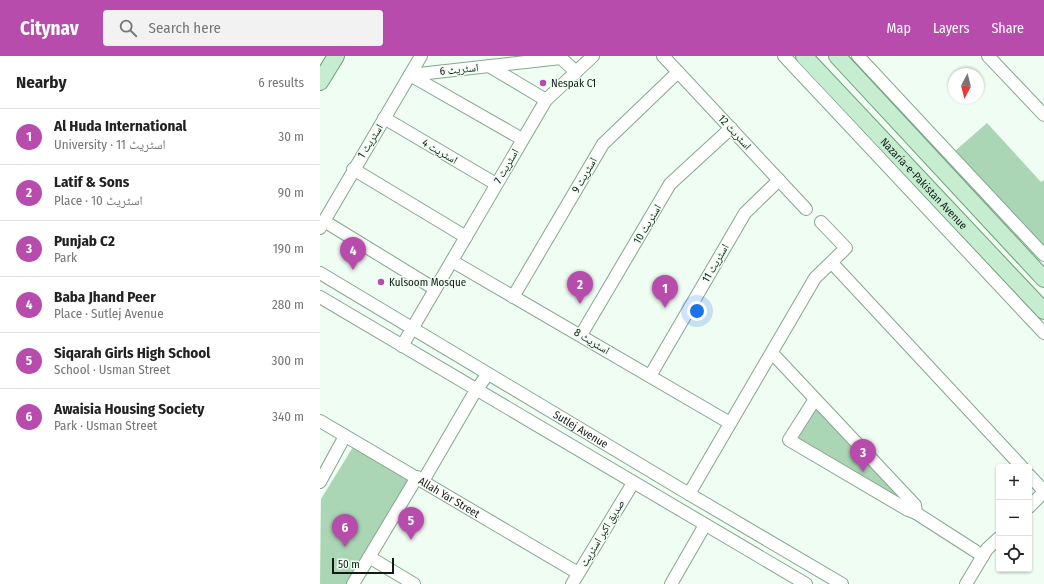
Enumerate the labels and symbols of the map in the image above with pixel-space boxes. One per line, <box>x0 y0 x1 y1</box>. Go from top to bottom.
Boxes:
street label: اسٹریٹ 6 <box>439 61 479 78</box>
north arrow <box>948 68 984 104</box>
place label: Nespak C1 <box>551 77 596 90</box>
marker: Nespak C1 <box>538 78 548 88</box>
street label: اسٹریٹ 12 <box>715 112 754 152</box>
street label: اسٹریٹ 1 <box>355 122 386 161</box>
street label: Nazaria-e-Pakistan Avenue <box>877 135 970 232</box>
street label: اسٹریٹ 4 <box>420 136 460 167</box>
street label: اسٹریٹ 7 <box>491 147 522 186</box>
street label: اسٹریٹ 9 <box>569 155 600 195</box>
street label: اسٹریٹ 10 <box>631 202 664 246</box>
pin: 4 <box>340 237 366 270</box>
street label: اسٹریٹ 11 <box>699 242 732 285</box>
pin: 2 <box>567 271 593 304</box>
pin: 1 <box>652 275 678 308</box>
place label: Kulsoom Mosque <box>389 276 466 289</box>
marker: Kulsoom Mosque <box>376 277 386 287</box>
your location <box>687 301 707 321</box>
street label: اسٹریٹ 8 <box>572 326 612 357</box>
street label: Sutlej Avenue <box>551 408 610 451</box>
pin: 3 <box>850 439 876 472</box>
street label: Allah Yar Street <box>416 474 482 521</box>
street label: صدیق اکبر اسٹریٹ <box>577 497 628 569</box>
pin: 5 <box>398 507 424 540</box>
pin: 6 <box>332 514 358 547</box>
scale bar <box>332 556 394 575</box>

